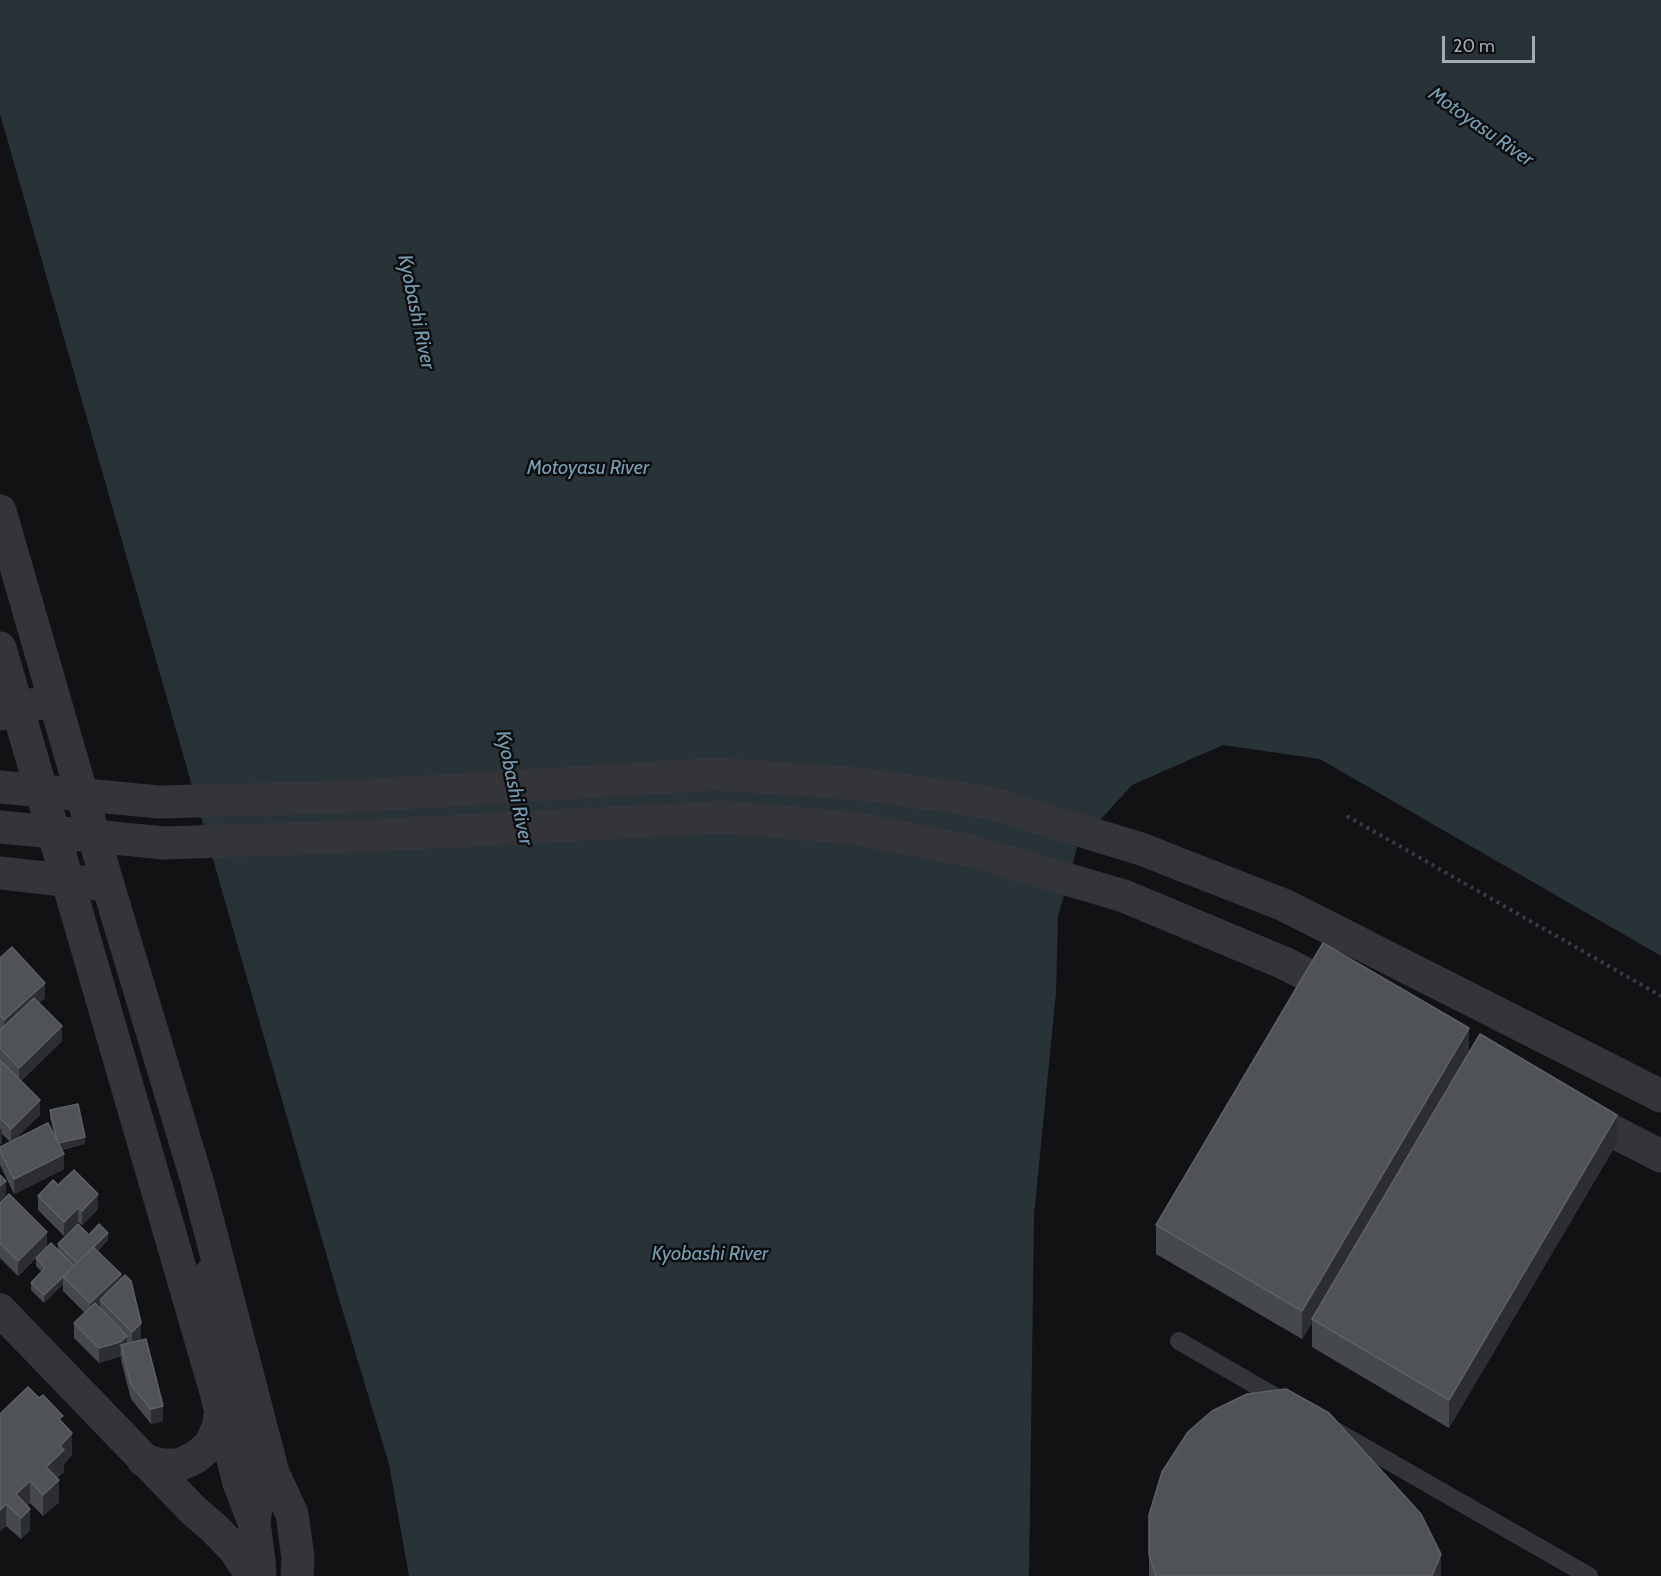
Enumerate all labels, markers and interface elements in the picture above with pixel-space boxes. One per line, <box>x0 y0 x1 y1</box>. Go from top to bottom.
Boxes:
scale bar <box>1445 24 1538 62</box>
text: 20 m <box>1453 35 1495 57</box>
water label: Motoyasu River <box>1424 82 1538 172</box>
water label: Kyobashi River <box>392 253 440 371</box>
water label: Motoyasu River <box>527 456 649 480</box>
water label: Kyobashi River <box>490 729 538 847</box>
water label: Kyobashi River <box>652 1242 768 1266</box>

